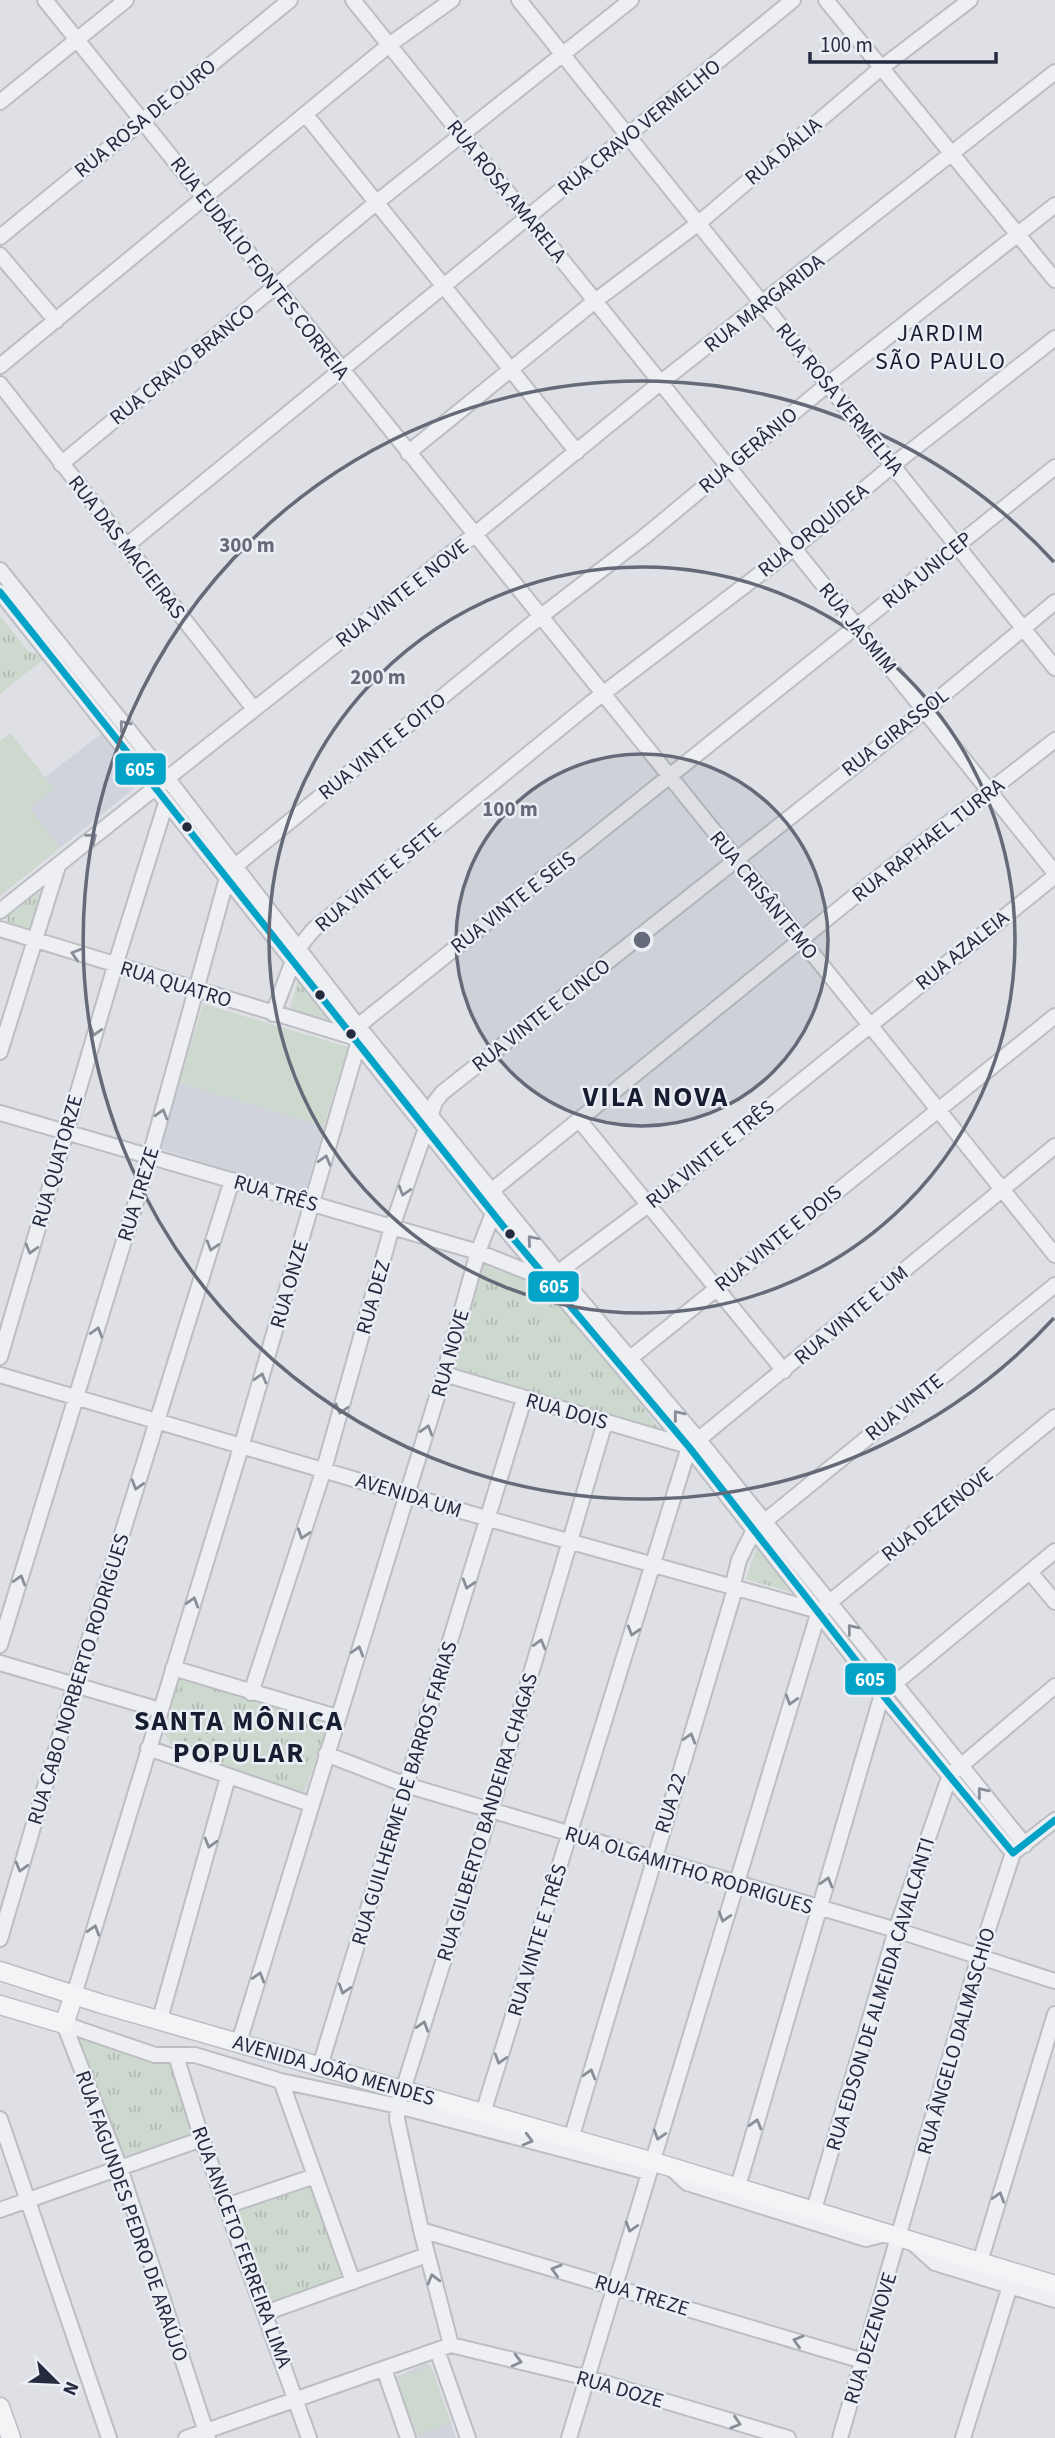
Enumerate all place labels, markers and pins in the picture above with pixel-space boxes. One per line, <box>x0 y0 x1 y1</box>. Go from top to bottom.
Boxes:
unlabelled marker <box>180 820 194 834</box>
centre of rings <box>630 928 654 952</box>
unlabelled marker <box>313 988 327 1002</box>
unlabelled marker <box>344 1027 358 1041</box>
unlabelled marker <box>503 1227 517 1241</box>

